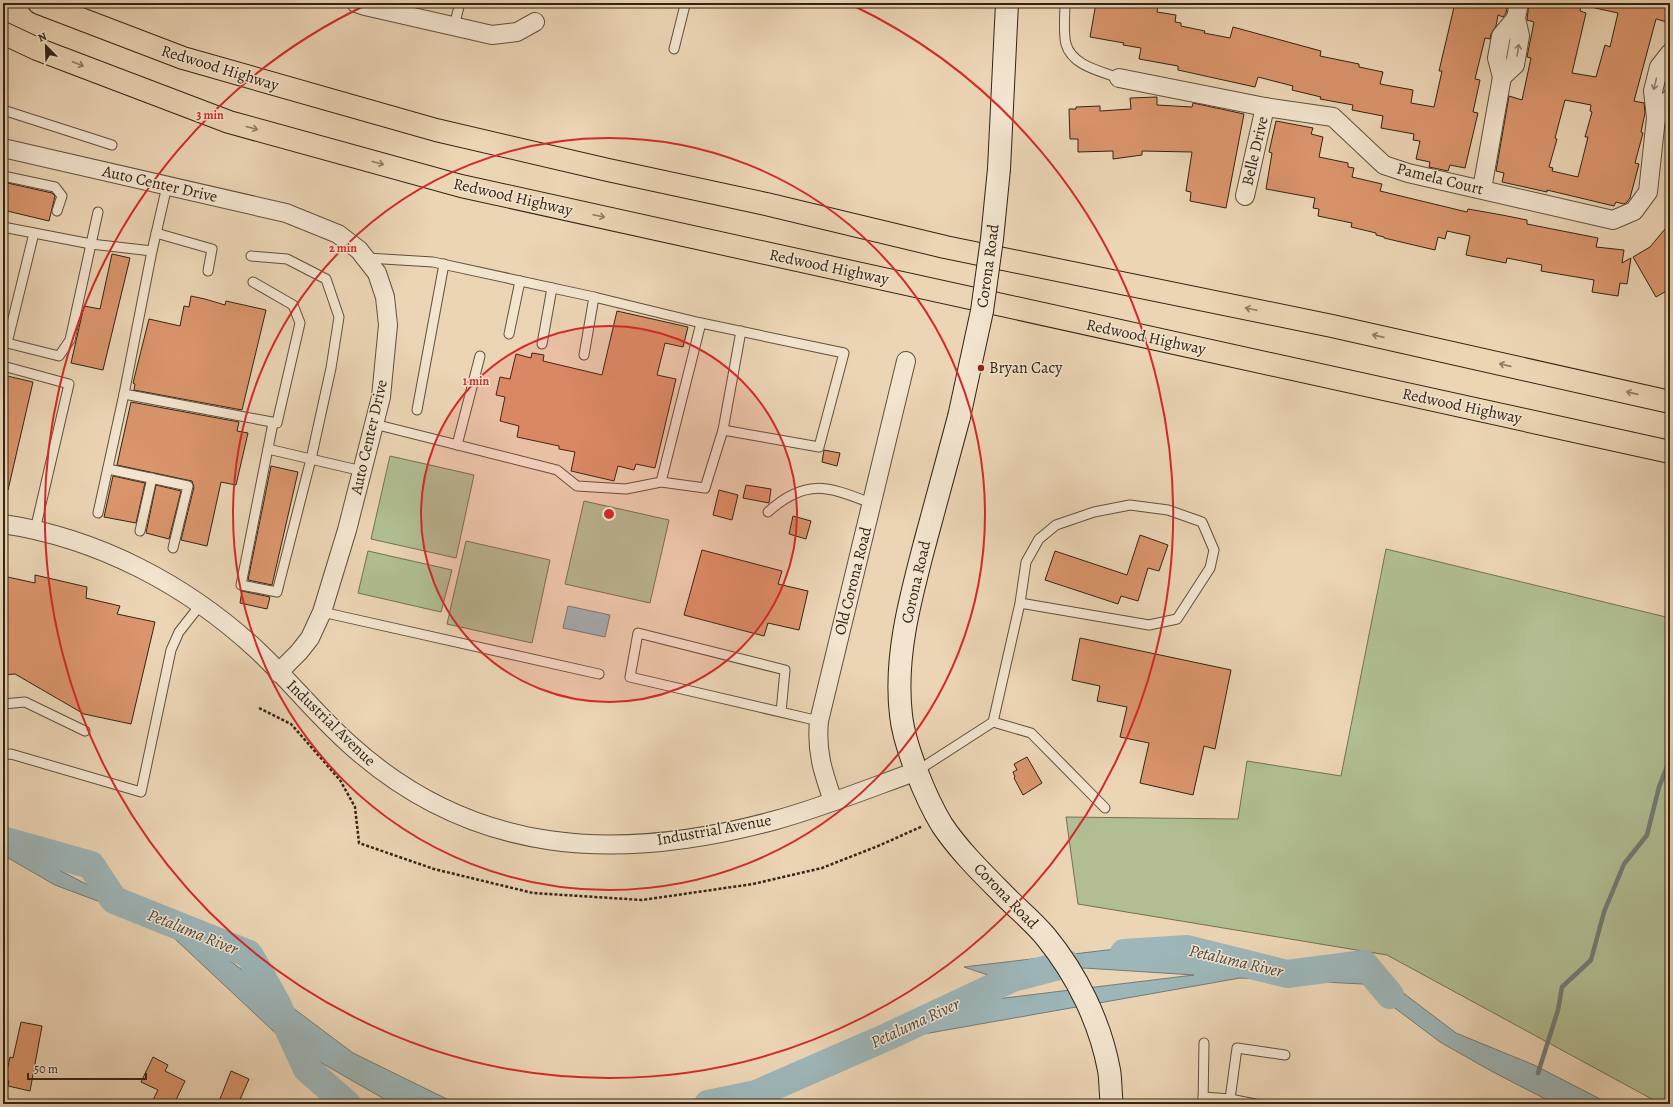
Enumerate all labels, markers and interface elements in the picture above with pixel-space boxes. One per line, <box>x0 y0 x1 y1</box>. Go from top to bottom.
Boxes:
north arrow <box>26 26 66 66</box>
text: N <box>36 29 49 46</box>
street label: Redwood Highway <box>159 40 282 97</box>
one-way arrow <box>1514 44 1522 57</box>
one-way arrow <box>71 61 83 69</box>
one-way arrow <box>1651 77 1658 90</box>
text: 3 min <box>196 107 224 123</box>
street label: Belle Drive <box>1236 114 1274 188</box>
one-way arrow <box>246 125 259 133</box>
street label: Pamela Court <box>1394 158 1486 200</box>
street label: Auto Center Drive <box>99 160 220 208</box>
one-way arrow <box>371 160 384 167</box>
street label: Redwood Highway <box>451 173 576 222</box>
one-way arrow <box>592 213 605 221</box>
street label: Corona Road <box>971 222 1005 309</box>
text: 2 min <box>329 240 357 256</box>
street label: Redwood Highway <box>767 244 892 291</box>
one-way arrow <box>1245 304 1258 312</box>
street label: Redwood Highway <box>1084 314 1209 361</box>
one-way arrow <box>1372 332 1385 339</box>
place label: Bryan Cacy <box>989 357 1063 379</box>
one-way arrow <box>1499 360 1512 368</box>
marker: Bryan Cacy <box>976 363 986 373</box>
text: 1 min <box>463 373 490 389</box>
street label: Auto Center Drive <box>345 377 393 498</box>
street label: Redwood Highway <box>1400 383 1525 430</box>
one-way arrow <box>1626 389 1639 397</box>
centre of rings <box>602 507 616 521</box>
street label: Old Corona Road <box>829 524 877 638</box>
street label: Corona Road <box>896 538 936 626</box>
street label: Industrial Avenue <box>282 675 380 771</box>
street label: Industrial Avenue <box>655 809 773 851</box>
street label: Corona Road <box>969 858 1043 934</box>
water label: Petaluma River <box>144 903 243 961</box>
water label: Petaluma River <box>1187 939 1286 983</box>
water label: Petaluma River <box>867 992 964 1054</box>
scale bar <box>28 1055 146 1081</box>
text: 50 m <box>34 1061 58 1077</box>

